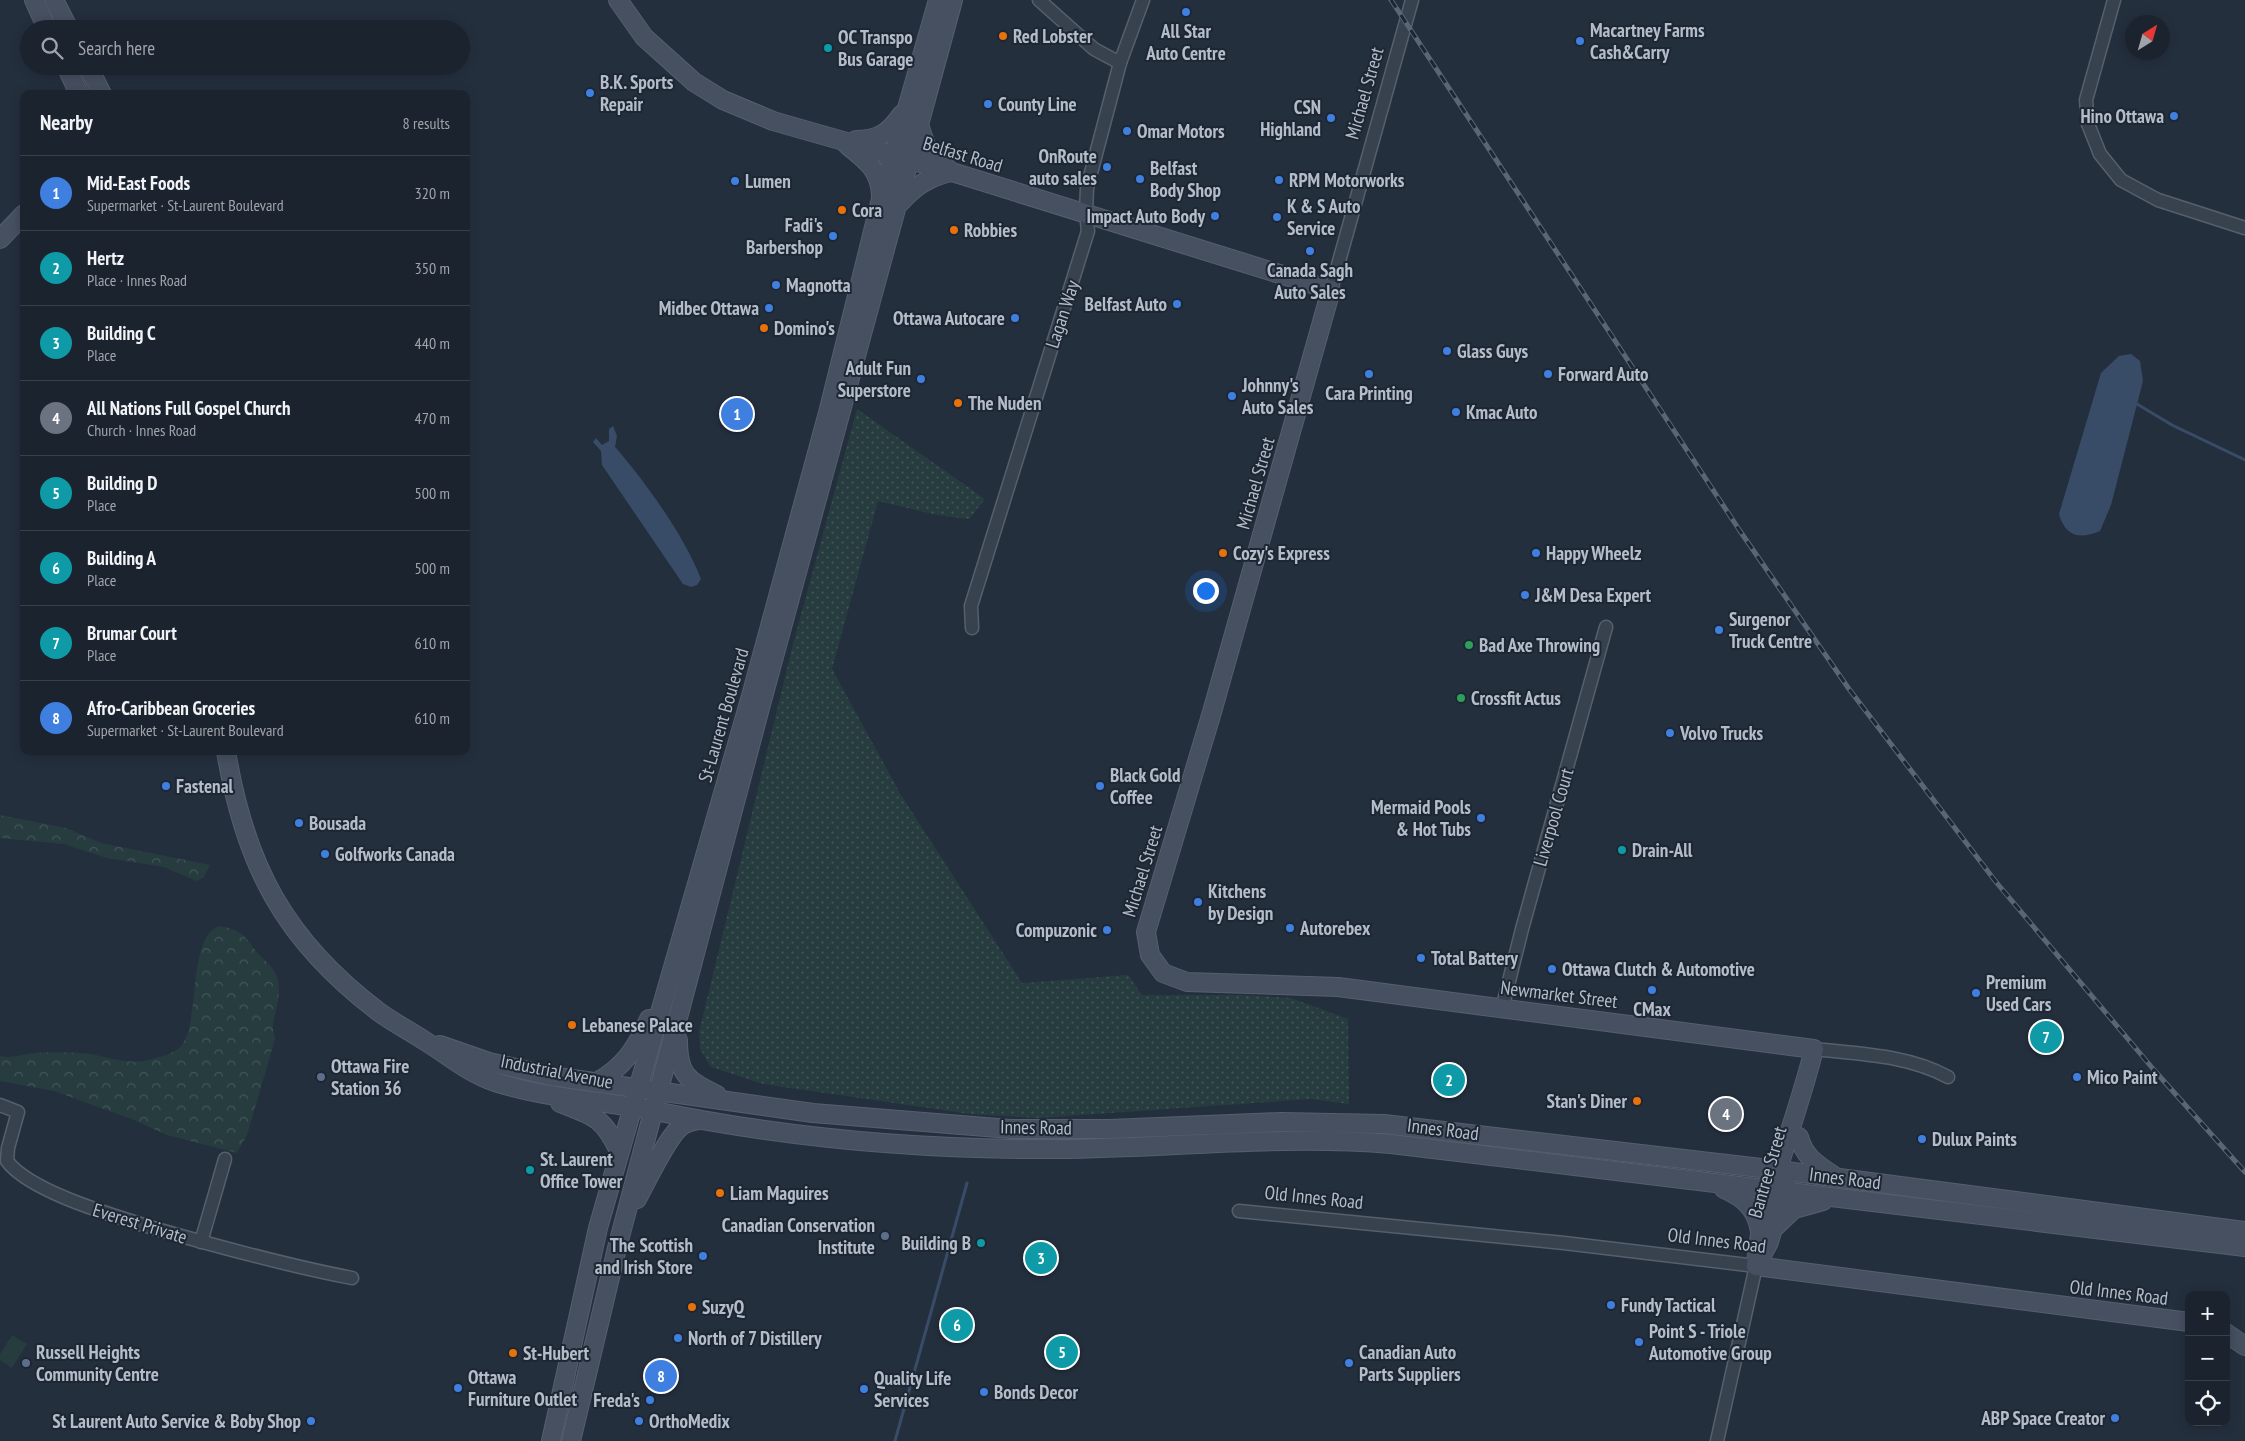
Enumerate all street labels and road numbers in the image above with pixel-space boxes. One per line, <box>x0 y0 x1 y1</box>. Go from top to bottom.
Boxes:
street label: Michael Street <box>1339 43 1389 142</box>
street label: Belfast Road <box>920 131 1006 177</box>
street label: Lagan Way <box>1040 276 1084 351</box>
street label: Michael Street <box>1230 433 1280 532</box>
street label: St-Laurent Boulevard <box>692 645 754 785</box>
street label: Liverpool Court <box>1528 764 1579 869</box>
street label: Michael Street <box>1117 822 1168 920</box>
street label: Newmarket Street <box>1499 975 1620 1013</box>
street label: Industrial Avenue <box>499 1048 615 1094</box>
street label: Innes Road <box>1406 1113 1480 1145</box>
street label: Innes Road <box>1000 1114 1072 1140</box>
street label: Bantree Street <box>1742 1123 1792 1221</box>
street label: Innes Road <box>1808 1162 1882 1194</box>
street label: Old Innes Road <box>1264 1180 1364 1214</box>
street label: Everest Private <box>90 1197 190 1249</box>
street label: Old Innes Road <box>1666 1222 1768 1258</box>
street label: Old Innes Road <box>2068 1274 2170 1310</box>

